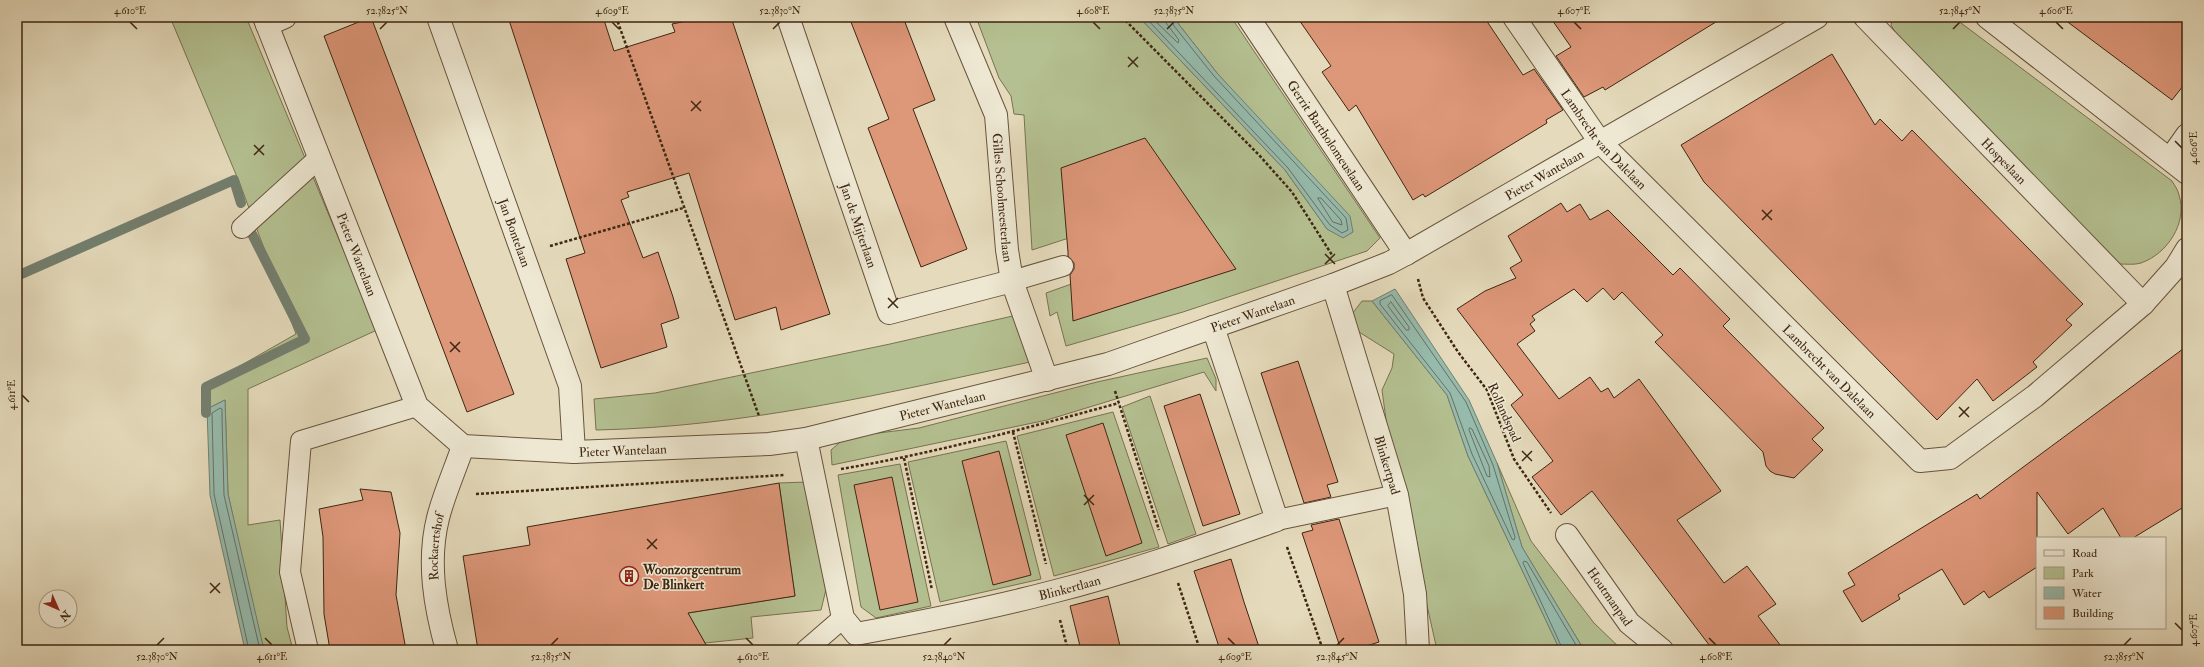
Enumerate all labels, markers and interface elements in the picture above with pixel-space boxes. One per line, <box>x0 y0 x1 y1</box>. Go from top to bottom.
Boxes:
text: 4.610°E <box>114 5 146 17</box>
text: 52.3825°N <box>366 5 408 17</box>
text: 4.609°E <box>595 5 629 17</box>
text: 52.3830°N <box>759 5 801 17</box>
text: 4.608°E <box>1076 5 1110 17</box>
text: 52.3835°N <box>1154 5 1194 17</box>
text: 4.607°E <box>1557 5 1591 17</box>
text: 52.3845°N <box>1939 5 1981 17</box>
text: 4.606°E <box>2039 5 2073 17</box>
street label: Gerrit Bartholomeuslaan <box>1283 77 1369 194</box>
street label: Lambrecht van Dalelaan <box>1557 86 1650 193</box>
text: 4.606°E <box>2188 131 2200 165</box>
street label: Gilles Schoolmeesterlaan <box>988 132 1016 264</box>
street label: Hospeslaan <box>1977 135 2030 188</box>
street label: Pieter Wantelaan <box>1502 146 1587 204</box>
street label: Jan de Mijterlaan <box>836 180 880 270</box>
street label: Jan Bontelaan <box>494 196 534 270</box>
street label: Pieter Wantelaan <box>333 211 380 299</box>
street label: Pieter Wantelaan <box>1209 292 1297 336</box>
street label: Lambrecht van Dalelaan <box>1779 321 1879 422</box>
text: 4.611°E <box>6 380 18 410</box>
street label: Rollandspad <box>1483 380 1524 445</box>
street label: Pieter Wantelaan <box>898 388 987 425</box>
street label: Blinkertpad <box>1370 434 1404 497</box>
street label: Pieter Wantelaan <box>579 441 668 461</box>
street label: Rockaertshof <box>426 509 449 581</box>
legend <box>2036 537 2166 629</box>
text: Road <box>2072 546 2097 561</box>
place label: Woonzorgcentrum De Blinkert <box>642 562 742 593</box>
street label: Houtmanpad <box>1583 564 1636 630</box>
building icon: Woonzorgcentrum De Blinkert <box>618 565 640 587</box>
text: Park <box>2072 566 2094 581</box>
street label: Blinkertlaan <box>1037 572 1103 604</box>
text: Water <box>2071 586 2102 601</box>
north arrow <box>38 589 78 629</box>
text: Building <box>2072 606 2115 621</box>
text: N <box>56 607 74 625</box>
text: 4.607°E <box>2188 613 2200 647</box>
text: 52.3830°N <box>136 651 178 663</box>
text: 4.611°E <box>257 651 287 663</box>
text: 52.3835°N <box>531 651 571 663</box>
text: 4.610°E <box>737 651 769 663</box>
text: 52.3840°N <box>923 651 965 663</box>
text: 4.609°E <box>1218 651 1252 663</box>
text: 52.3845°N <box>1316 651 1358 663</box>
text: 4.608°E <box>1699 651 1733 663</box>
text: 52.3855°N <box>2103 651 2145 663</box>

